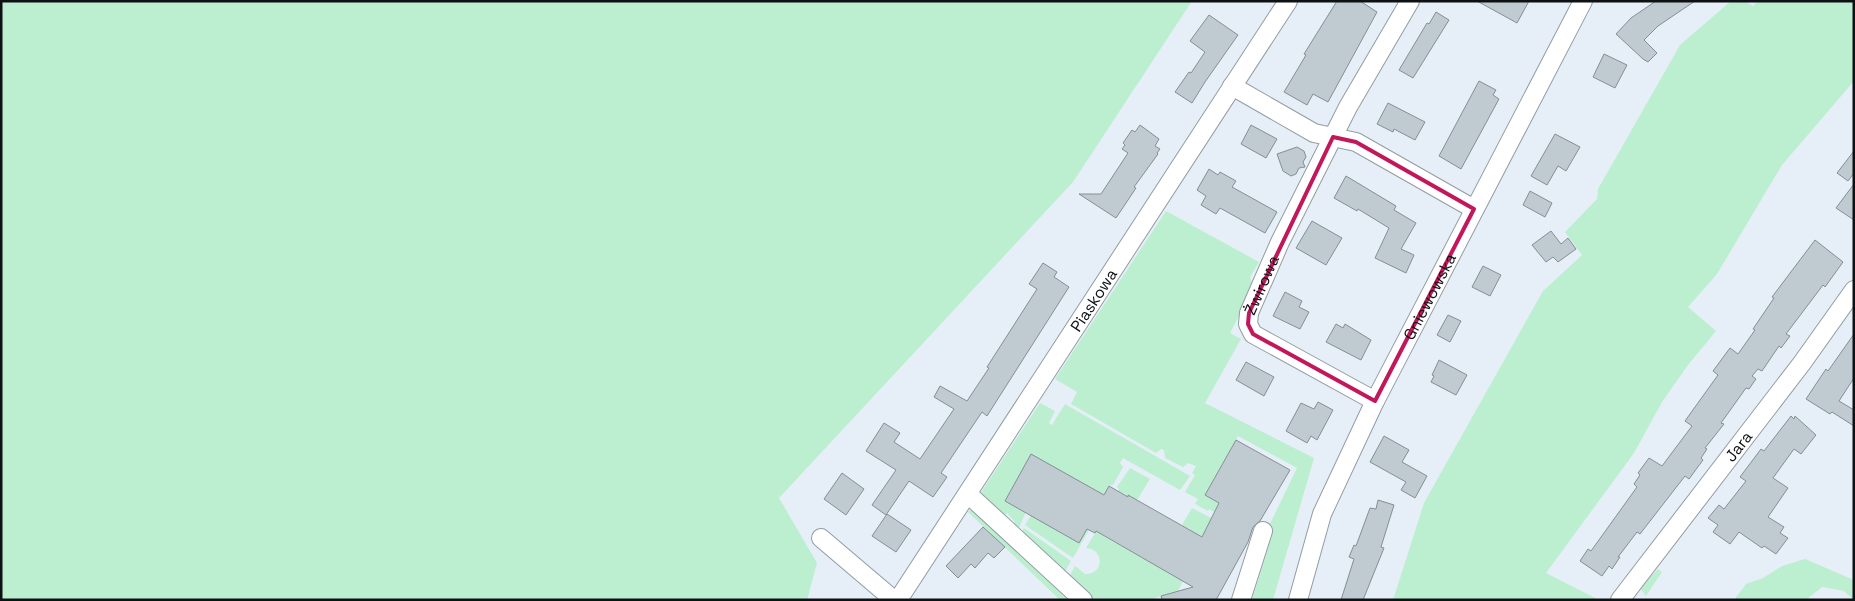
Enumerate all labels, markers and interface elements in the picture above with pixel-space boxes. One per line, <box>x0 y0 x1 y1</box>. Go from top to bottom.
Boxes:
street label: Gniewowska <box>1399 250 1461 344</box>
street label: Żwirowa <box>1239 252 1284 318</box>
street label: Piaskowa <box>1066 265 1122 336</box>
street label: Jara <box>1720 427 1757 466</box>

